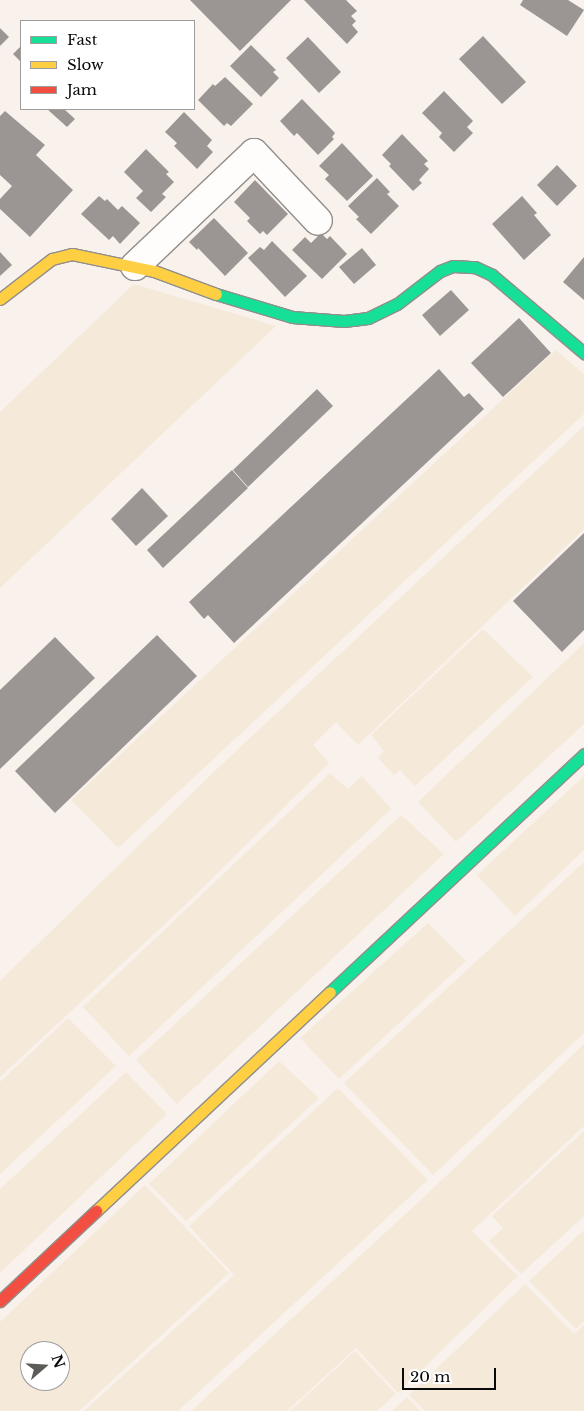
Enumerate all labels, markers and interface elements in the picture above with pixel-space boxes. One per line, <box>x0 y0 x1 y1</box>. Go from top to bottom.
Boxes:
legend <box>20 20 195 110</box>
text: Fast <box>67 30 97 49</box>
text: Slow <box>67 55 104 74</box>
text: Jam <box>67 80 97 99</box>
north arrow <box>20 1341 70 1391</box>
text: N <box>48 1352 69 1371</box>
scale bar <box>404 1358 498 1390</box>
text: 20 m <box>410 1367 450 1386</box>

